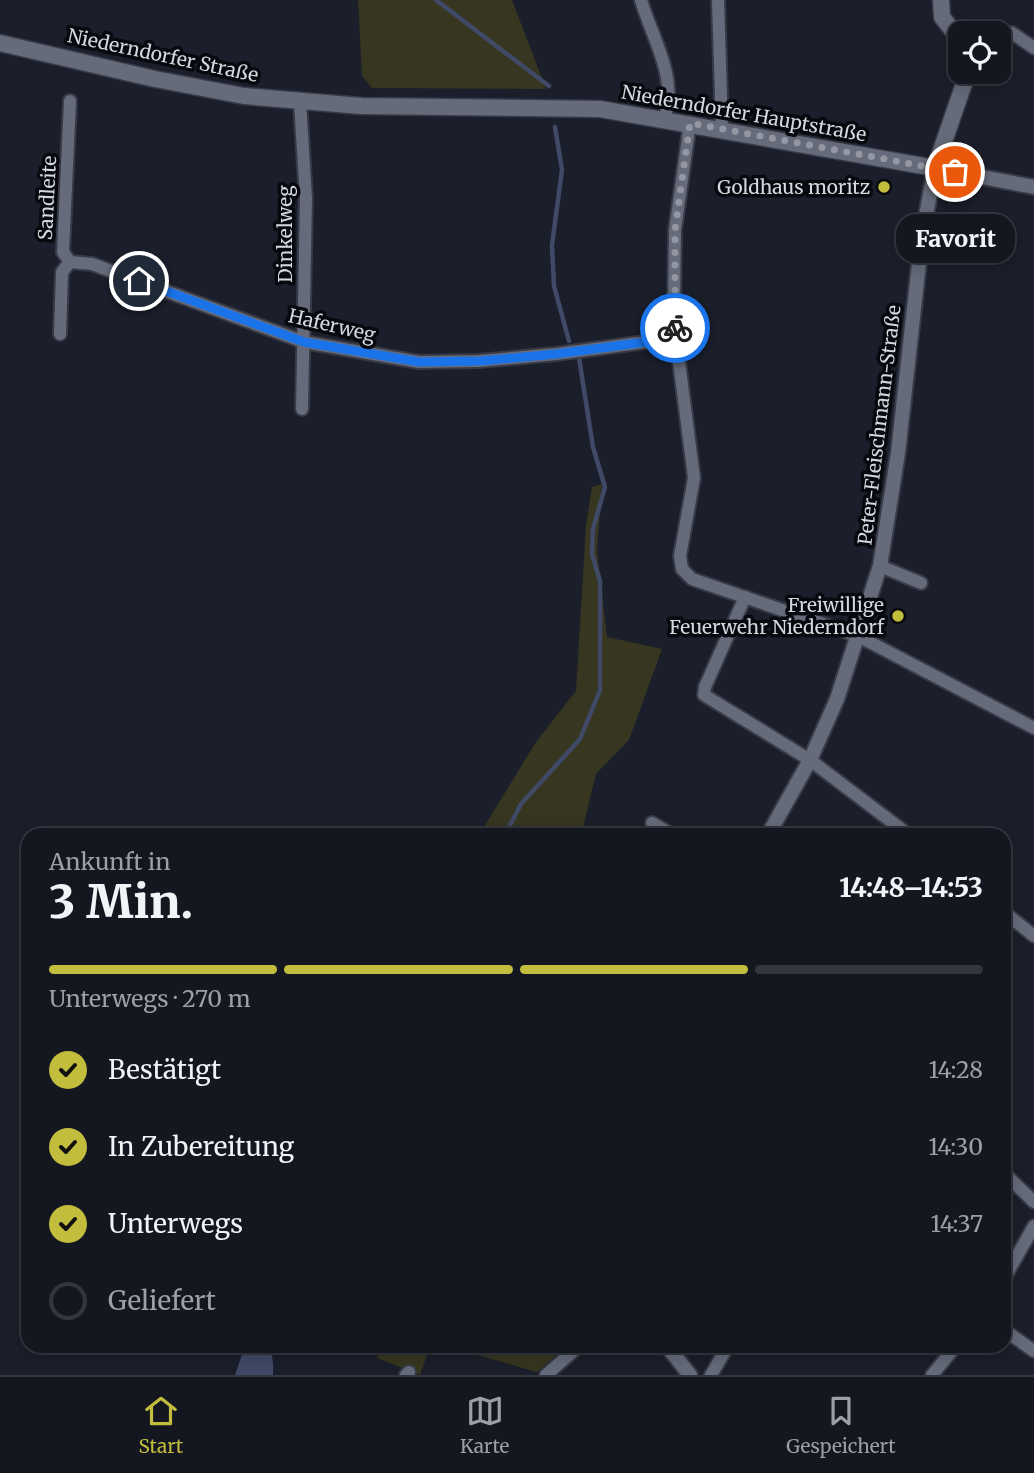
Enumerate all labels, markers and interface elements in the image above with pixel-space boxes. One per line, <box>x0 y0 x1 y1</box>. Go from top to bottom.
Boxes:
map controls <box>948 21 1011 84</box>
button: locate <box>948 21 1011 84</box>
street label: Niederndorfer Straße <box>65 23 261 87</box>
street label: Niederndorfer Hauptstraße <box>620 80 869 146</box>
pin <box>925 142 985 202</box>
icon: bag <box>936 153 974 191</box>
street label: Sandleite <box>33 155 61 241</box>
place label: Goldhaus moritz <box>717 175 870 199</box>
marker: Goldhaus moritz <box>876 179 892 195</box>
street label: Dinkelweg <box>273 185 297 283</box>
callout: Favorit <box>895 214 1014 263</box>
text: Favorit <box>915 224 996 253</box>
pin <box>109 251 169 311</box>
icon: home <box>120 262 158 300</box>
courier <box>640 293 710 363</box>
street label: Haferweg <box>286 303 378 347</box>
street label: Peter-Fleischmann-Straße <box>852 303 906 546</box>
icon: bike <box>656 309 694 347</box>
place label: Freiwillige Feuerwehr Niederndorf <box>669 593 885 639</box>
marker: Freiwillige Feuerwehr Niederndorf <box>890 608 906 624</box>
text: Ankunft in <box>49 847 171 876</box>
text: 14:48–14:53 <box>839 871 983 904</box>
text: 3 Min. <box>49 873 193 931</box>
text: Unterwegs · 270 m <box>49 984 251 1013</box>
icon: check <box>49 1051 87 1089</box>
text: Bestätigt <box>108 1053 221 1086</box>
text: 14:28 <box>929 1055 983 1084</box>
icon: check <box>49 1128 87 1166</box>
text: In Zubereitung <box>108 1130 294 1163</box>
text: 14:30 <box>928 1132 983 1161</box>
icon: check <box>49 1205 87 1243</box>
text: Unterwegs <box>108 1207 243 1240</box>
text: 14:37 <box>931 1209 983 1238</box>
text: Geliefert <box>108 1284 216 1317</box>
tab: Start <box>138 1392 183 1458</box>
tab: Karte <box>460 1392 509 1458</box>
tab: Gespeichert <box>786 1392 896 1458</box>

